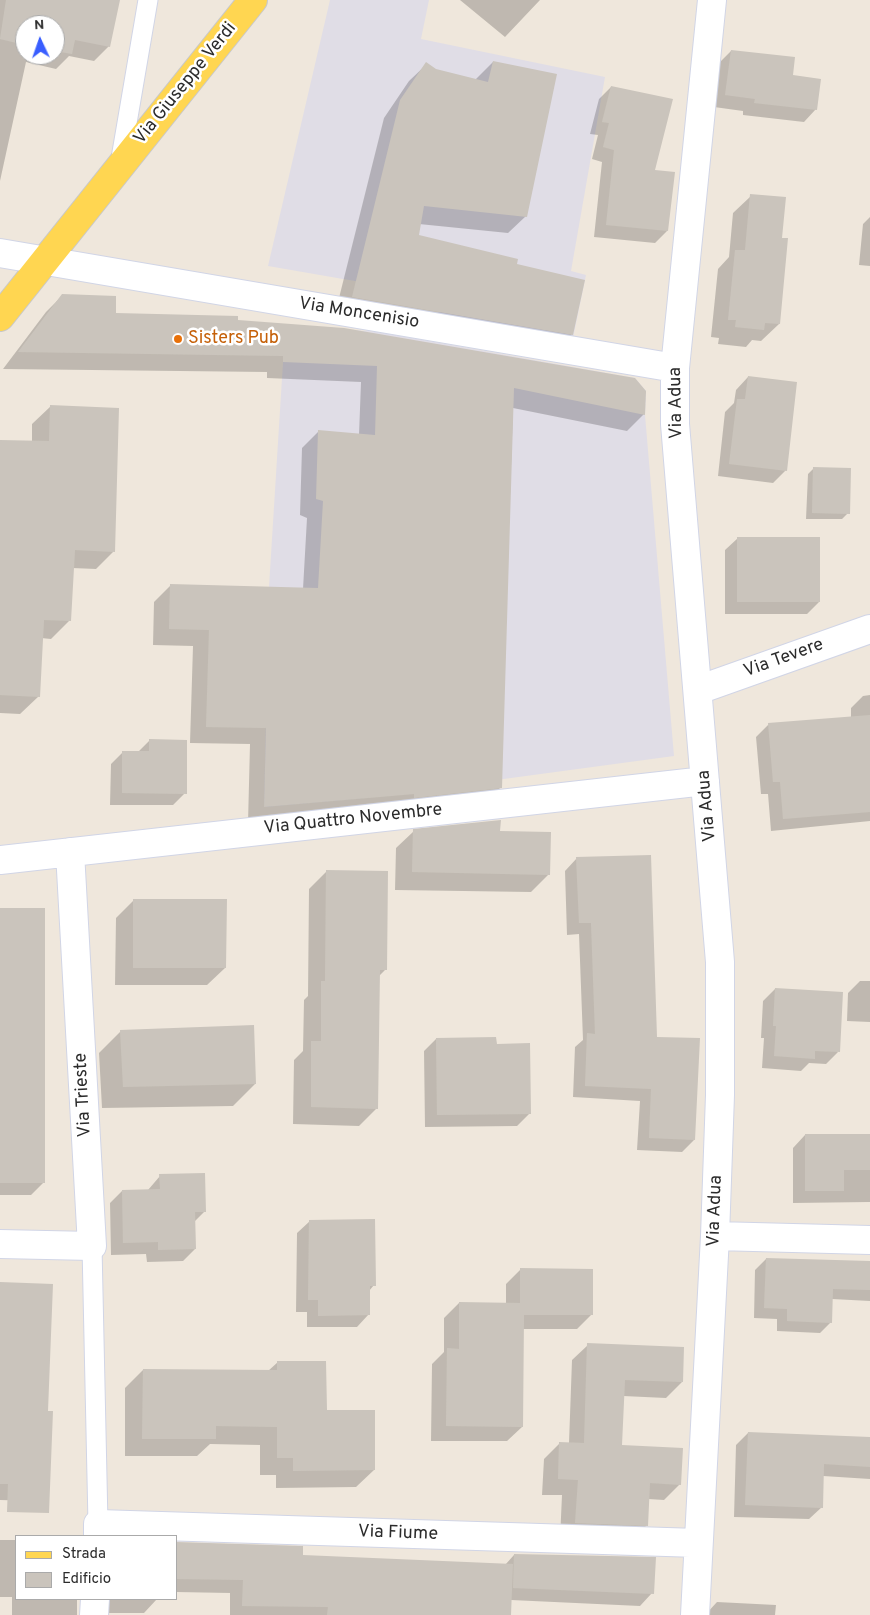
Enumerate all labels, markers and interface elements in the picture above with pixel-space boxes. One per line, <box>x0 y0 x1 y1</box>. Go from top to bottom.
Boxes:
north arrow <box>15 15 65 65</box>
text: N <box>34 17 45 34</box>
street label: Via Giuseppe Verdi <box>130 19 242 149</box>
street label: Via Moncenisio <box>297 294 421 334</box>
place label: Sisters Pub <box>188 328 279 350</box>
marker: Sisters Pub <box>172 333 184 345</box>
street label: Via Adua <box>666 367 688 439</box>
street label: Via Tevere <box>741 635 827 683</box>
street label: Via Adua <box>694 769 722 843</box>
street label: Via Quattro Novembre <box>263 800 443 840</box>
street label: Via Trieste <box>71 1052 97 1138</box>
street label: Via Adua <box>704 1175 728 1247</box>
street label: Via Fiume <box>358 1522 438 1546</box>
legend <box>15 1535 178 1600</box>
text: Strada <box>62 1545 106 1564</box>
text: Edificio <box>62 1570 111 1589</box>

